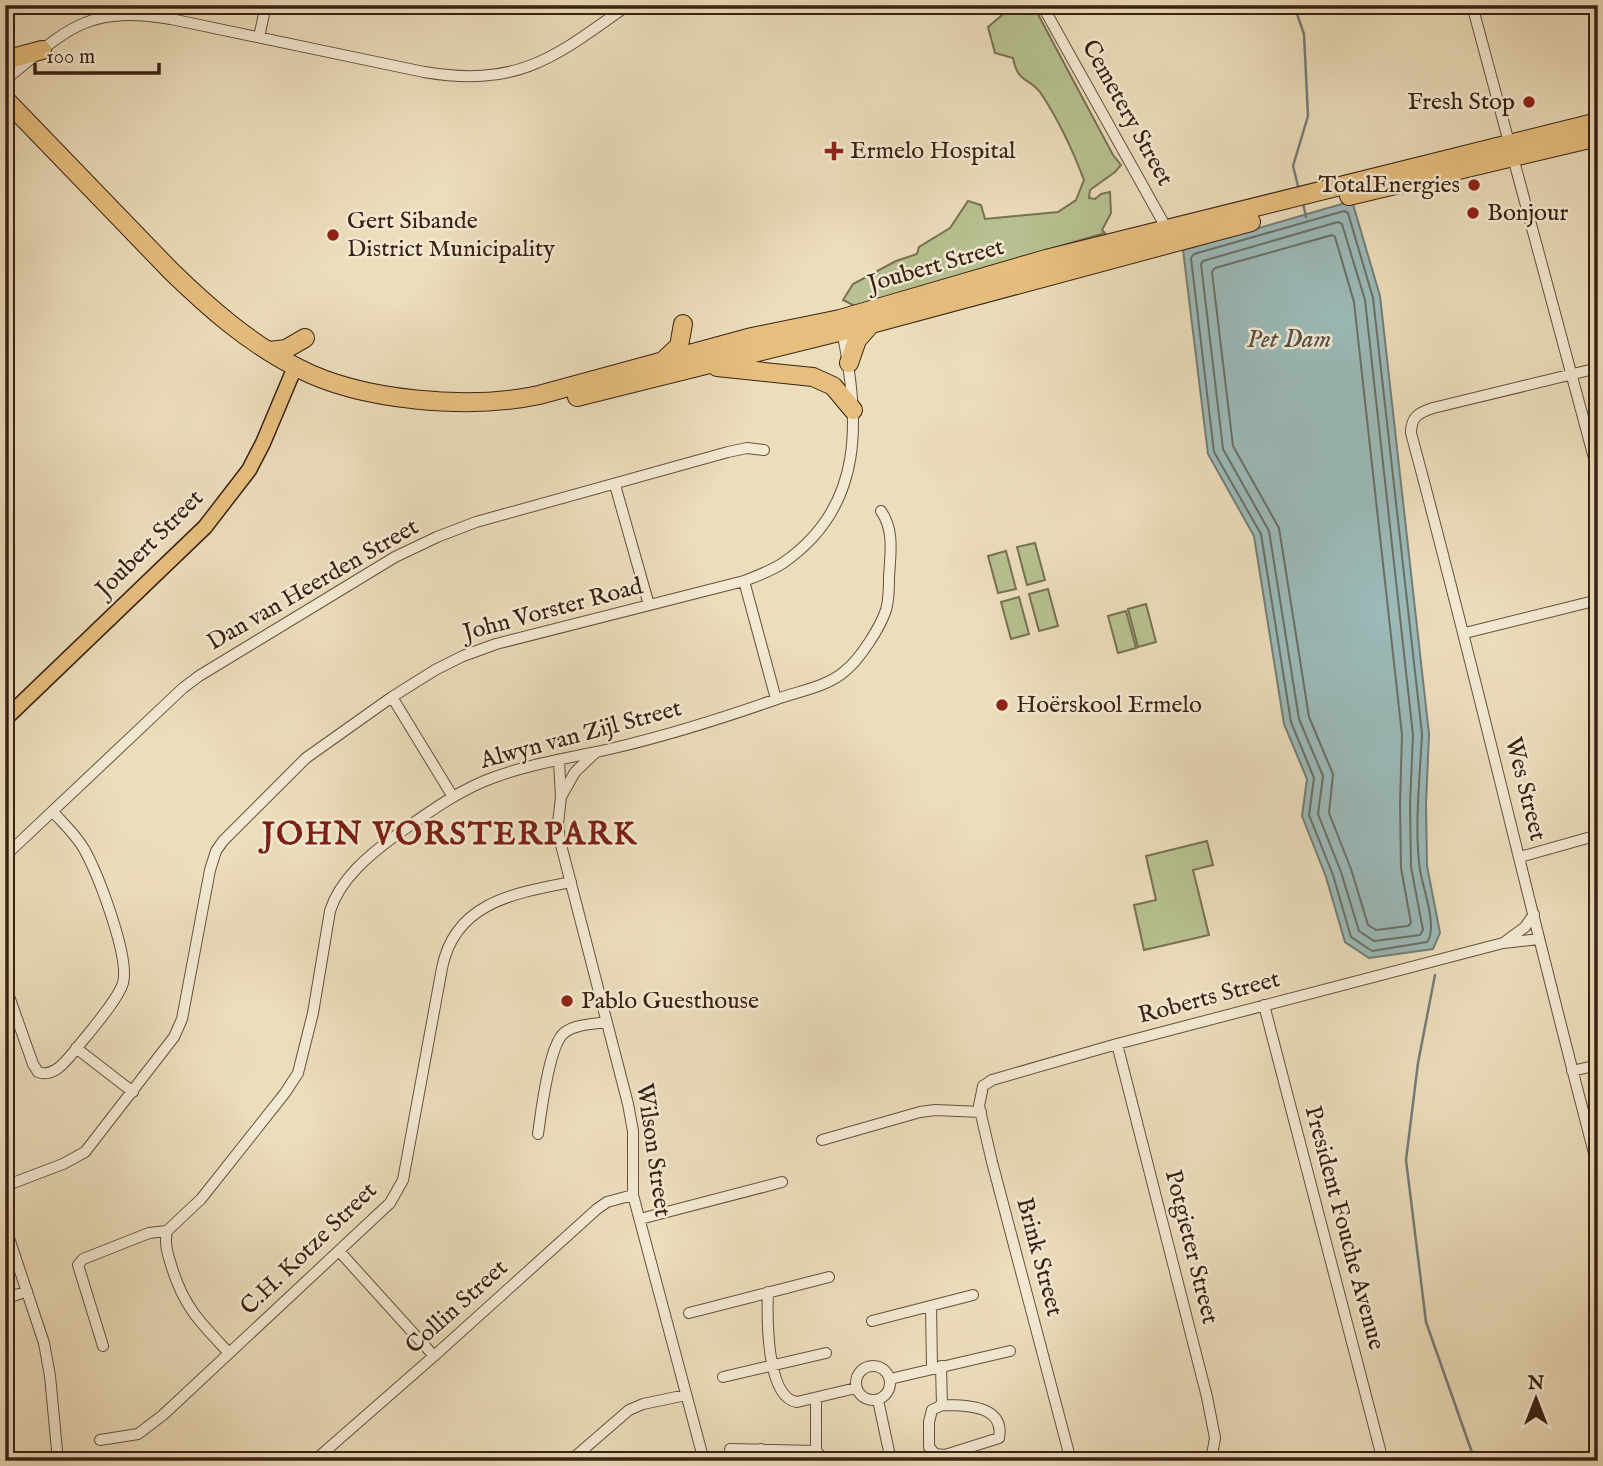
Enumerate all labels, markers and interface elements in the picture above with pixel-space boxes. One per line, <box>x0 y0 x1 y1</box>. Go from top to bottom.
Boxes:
scale bar <box>35 32 159 76</box>
street label: Cemetery Street <box>1074 34 1180 192</box>
text: 100 m <box>46 44 95 71</box>
place label: Fresh Stop <box>1407 87 1515 118</box>
marker: Fresh Stop <box>1521 94 1537 110</box>
place label: Ermelo Hospital <box>850 136 1016 167</box>
marker: Ermelo Hospital <box>824 141 844 161</box>
place label: TotalEnergies <box>1319 170 1460 201</box>
marker: TotalEnergies <box>1466 177 1482 193</box>
place label: Bonjour <box>1487 198 1568 229</box>
marker: Bonjour <box>1465 205 1481 221</box>
place label: Gert Sibande District Municipality <box>347 206 555 265</box>
marker: Gert Sibande District Municipality <box>325 227 341 243</box>
street label: Joubert Street <box>861 232 1008 301</box>
water label: Pet Dam <box>1247 323 1331 356</box>
street label: Joubert Street <box>87 483 211 607</box>
street label: Dan van Heerden Street <box>202 512 424 658</box>
street label: John Vorster Road <box>457 571 646 650</box>
place label: Hoërskool Ermelo <box>1016 690 1202 721</box>
street label: Alwyn van Zijl Street <box>476 693 685 777</box>
marker: Hoërskool Ermelo <box>994 697 1010 713</box>
street label: Wes Street <box>1497 734 1553 844</box>
district label: JOHN VORSTERPARK <box>258 815 638 856</box>
street label: Roberts Street <box>1135 964 1283 1032</box>
place label: Pablo Guesthouse <box>581 986 759 1017</box>
marker: Pablo Guesthouse <box>559 993 575 1009</box>
street label: Wilson Street <box>628 1081 678 1219</box>
street label: President Fouche Avenue <box>1296 1103 1392 1353</box>
street label: Potgieter Street <box>1157 1167 1225 1327</box>
street label: C.H. Kotze Street <box>234 1176 384 1322</box>
street label: Brink Street <box>1008 1194 1070 1320</box>
street label: Collin Street <box>399 1253 515 1361</box>
north arrow <box>1502 1364 1572 1434</box>
text: N <box>1527 1372 1545 1396</box>

